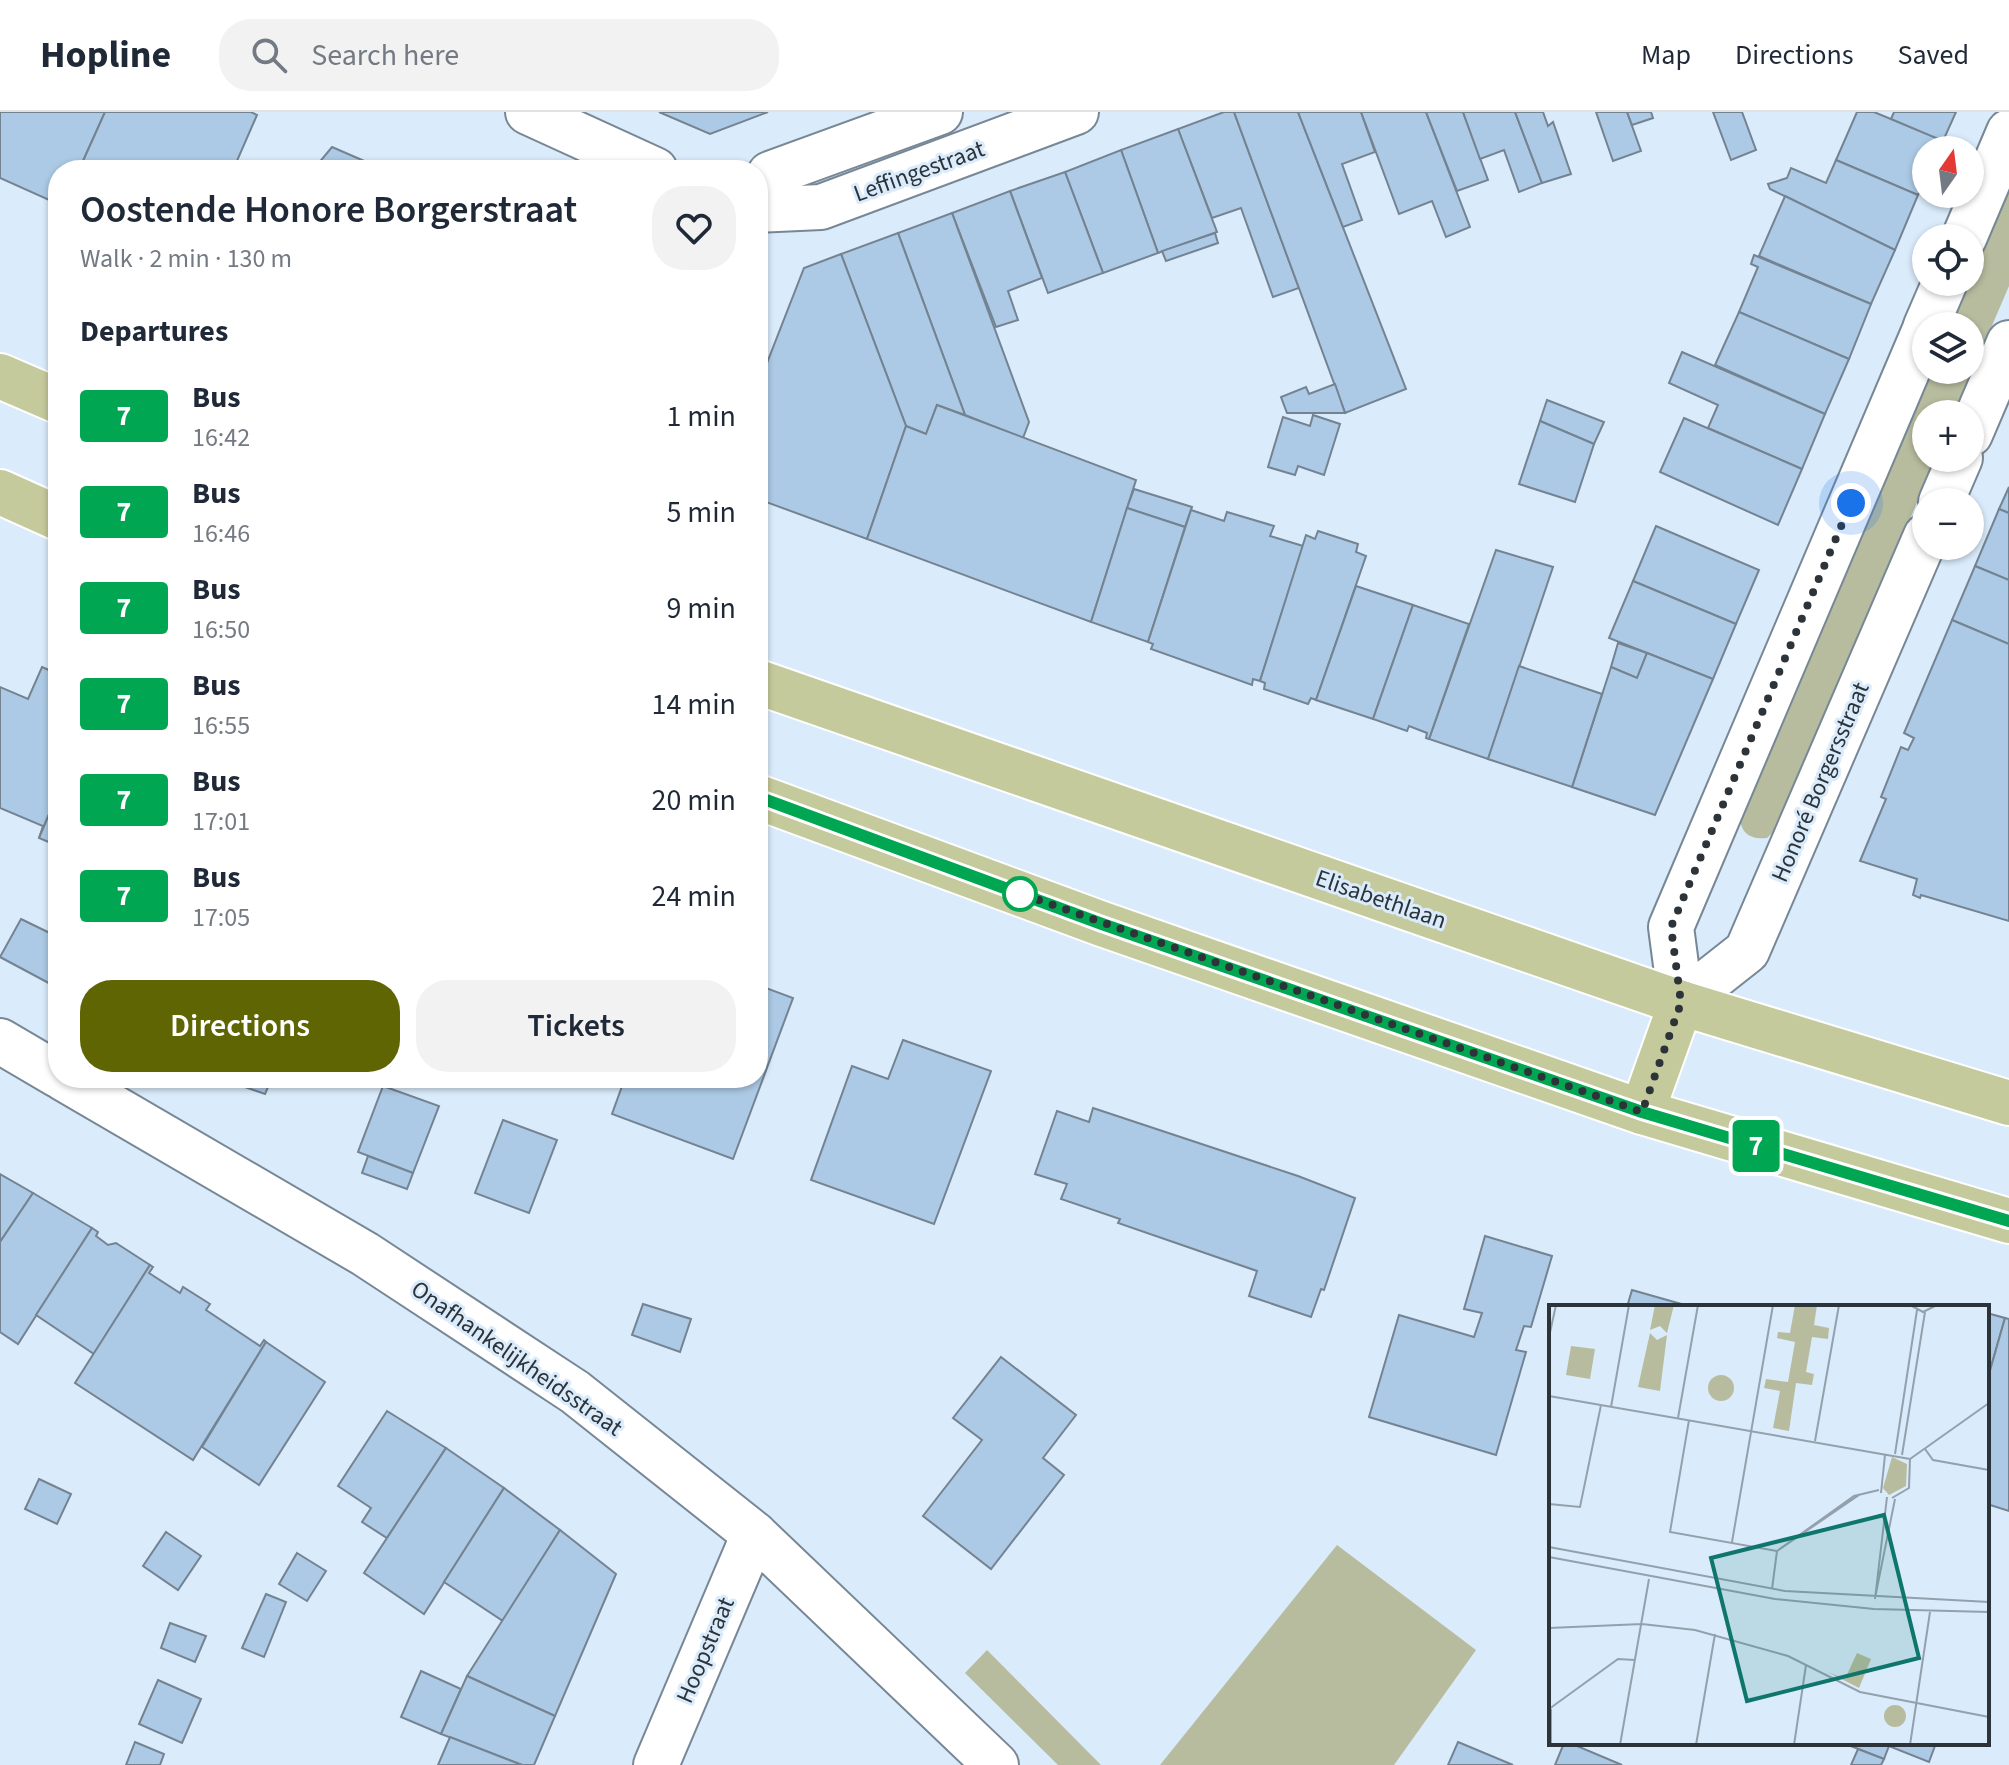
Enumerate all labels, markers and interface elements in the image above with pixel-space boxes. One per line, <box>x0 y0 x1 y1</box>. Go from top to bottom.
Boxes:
search box <box>219 19 779 91</box>
text: Hopline <box>40 28 171 82</box>
icon: search <box>247 33 291 77</box>
text: Search here <box>311 34 459 77</box>
text: Map <box>1641 35 1691 75</box>
text: Directions <box>1735 35 1854 75</box>
text: Saved <box>1898 35 1969 75</box>
street label: Leffingestraat <box>849 132 990 211</box>
north arrow <box>1912 136 1984 208</box>
map controls <box>1912 136 1984 560</box>
text: Oostende Honore Borgerstraat <box>80 183 577 237</box>
button: heart <box>652 186 736 270</box>
button: locate <box>1912 224 1984 296</box>
text: Walk · 2 min · 130 m <box>80 240 292 277</box>
text: Departures <box>80 310 228 353</box>
button: layers <box>1912 312 1984 384</box>
text: Bus <box>192 376 240 419</box>
text: 1 min <box>666 395 736 438</box>
text: 7 <box>117 396 131 436</box>
button: + <box>1912 400 1984 472</box>
text: 16:42 <box>192 419 250 456</box>
text: Bus <box>192 472 240 515</box>
your location <box>1831 483 1871 523</box>
button: − <box>1912 488 1984 560</box>
text: 5 min <box>666 491 736 534</box>
text: 7 <box>117 492 131 532</box>
text: 16:46 <box>192 515 250 552</box>
text: Bus <box>192 568 240 611</box>
text: 9 min <box>666 587 736 630</box>
text: 7 <box>117 588 131 628</box>
text: 16:50 <box>192 611 250 648</box>
text: Bus <box>192 664 240 707</box>
street label: Honoré Borgersstraat <box>1763 677 1878 888</box>
text: 14 min <box>652 683 736 726</box>
text: 7 <box>117 684 131 724</box>
text: 16:55 <box>192 707 250 744</box>
text: Bus <box>192 760 240 803</box>
text: 20 min <box>652 779 736 822</box>
text: 7 <box>117 780 131 820</box>
text: 17:01 <box>192 803 250 840</box>
text: Bus <box>192 856 240 899</box>
street label: Elisabethlaan <box>1311 861 1451 938</box>
text: 24 min <box>652 875 736 918</box>
text: 7 <box>117 876 131 916</box>
unlabelled marker <box>1003 877 1037 911</box>
text: 17:05 <box>192 899 250 936</box>
button: Directions <box>80 980 400 1072</box>
button: Tickets <box>416 980 736 1072</box>
line badge: 7 <box>1730 1120 1782 1172</box>
text: 7 <box>1749 1126 1763 1166</box>
street label: Onafhankelijkheidsstraat <box>404 1272 630 1445</box>
inset map <box>1549 1305 1989 1745</box>
street label: Hoopstraat <box>667 1592 744 1709</box>

